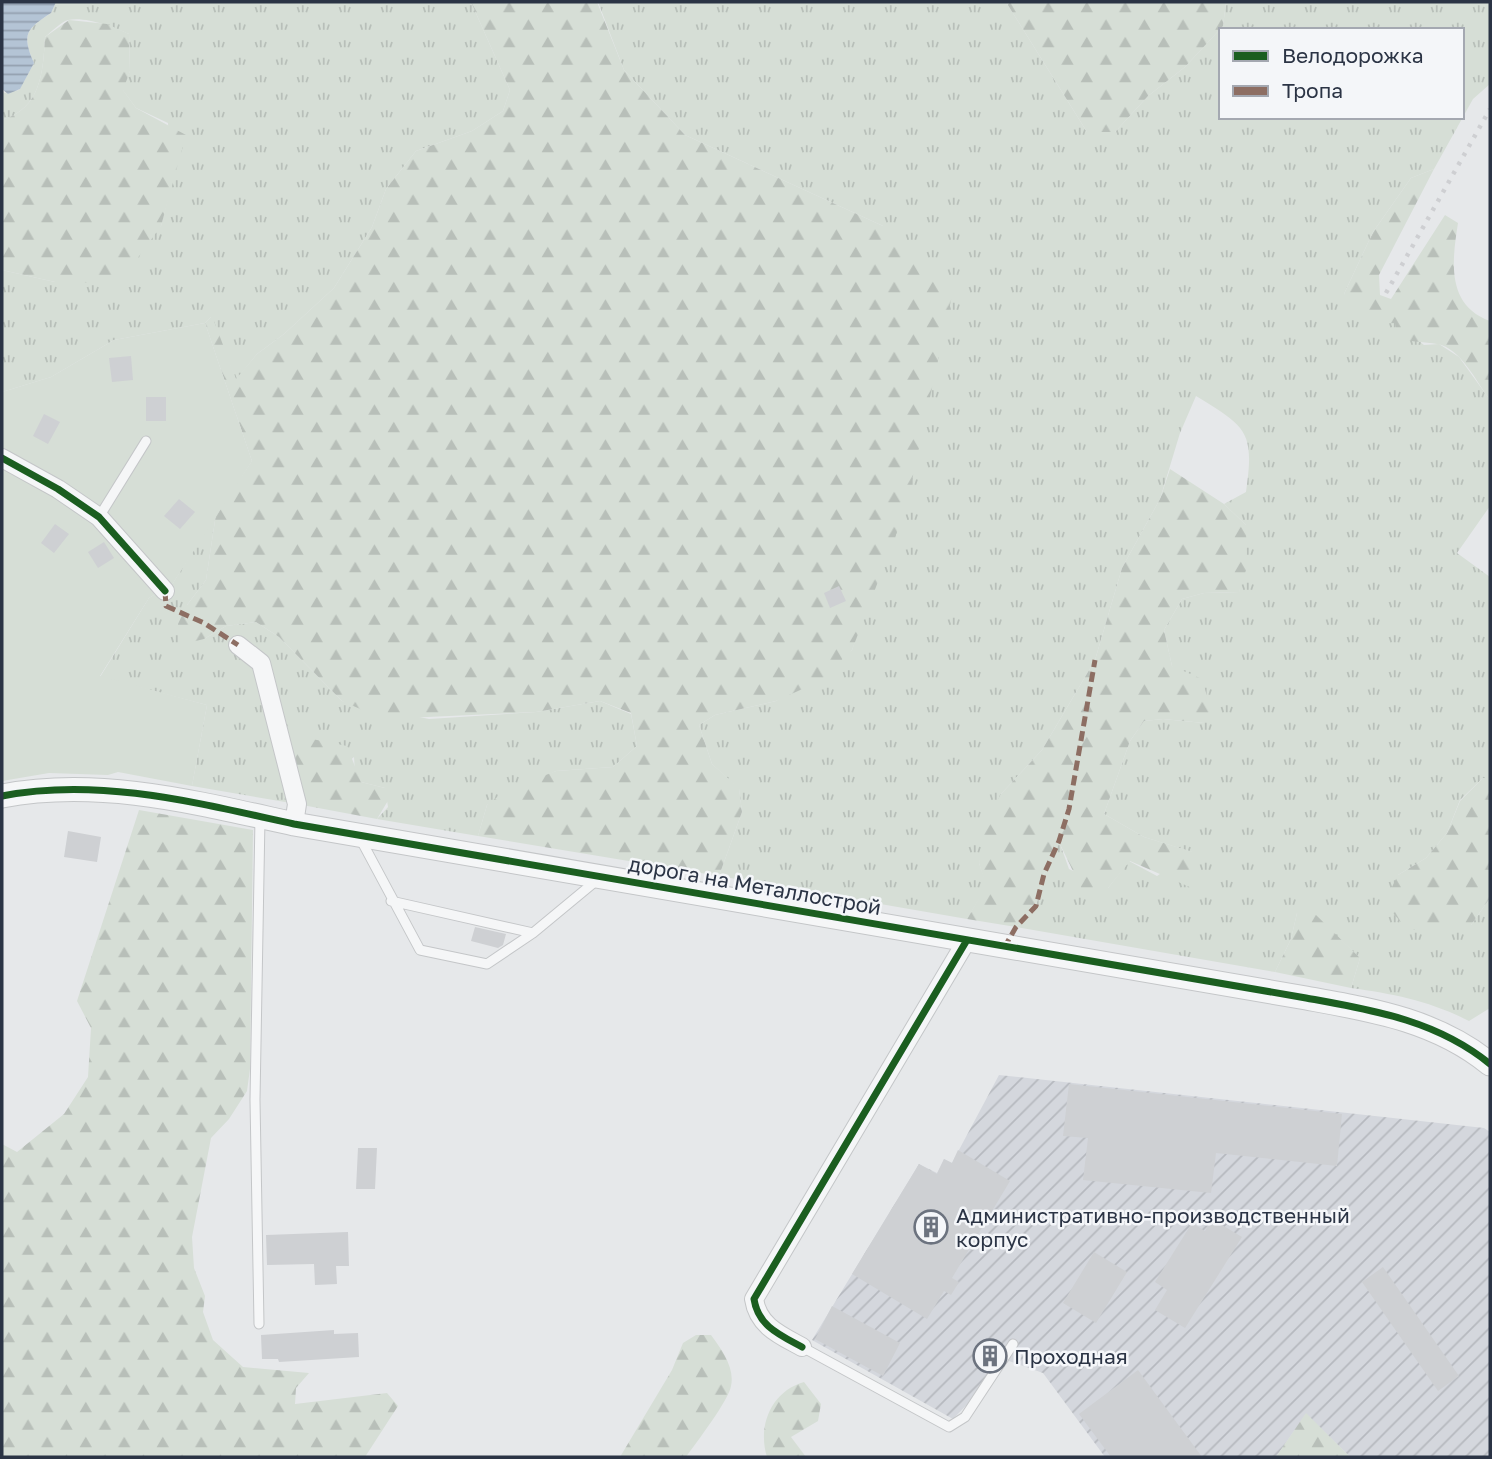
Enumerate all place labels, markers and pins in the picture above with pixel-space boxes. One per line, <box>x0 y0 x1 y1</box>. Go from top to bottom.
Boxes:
place label: Административно-производственный корпус <box>956 1202 1350 1252</box>
building icon: Административно-производственный корпус <box>912 1208 950 1246</box>
building icon: Проходная <box>971 1337 1009 1375</box>
place label: Проходная <box>1014 1343 1128 1369</box>

